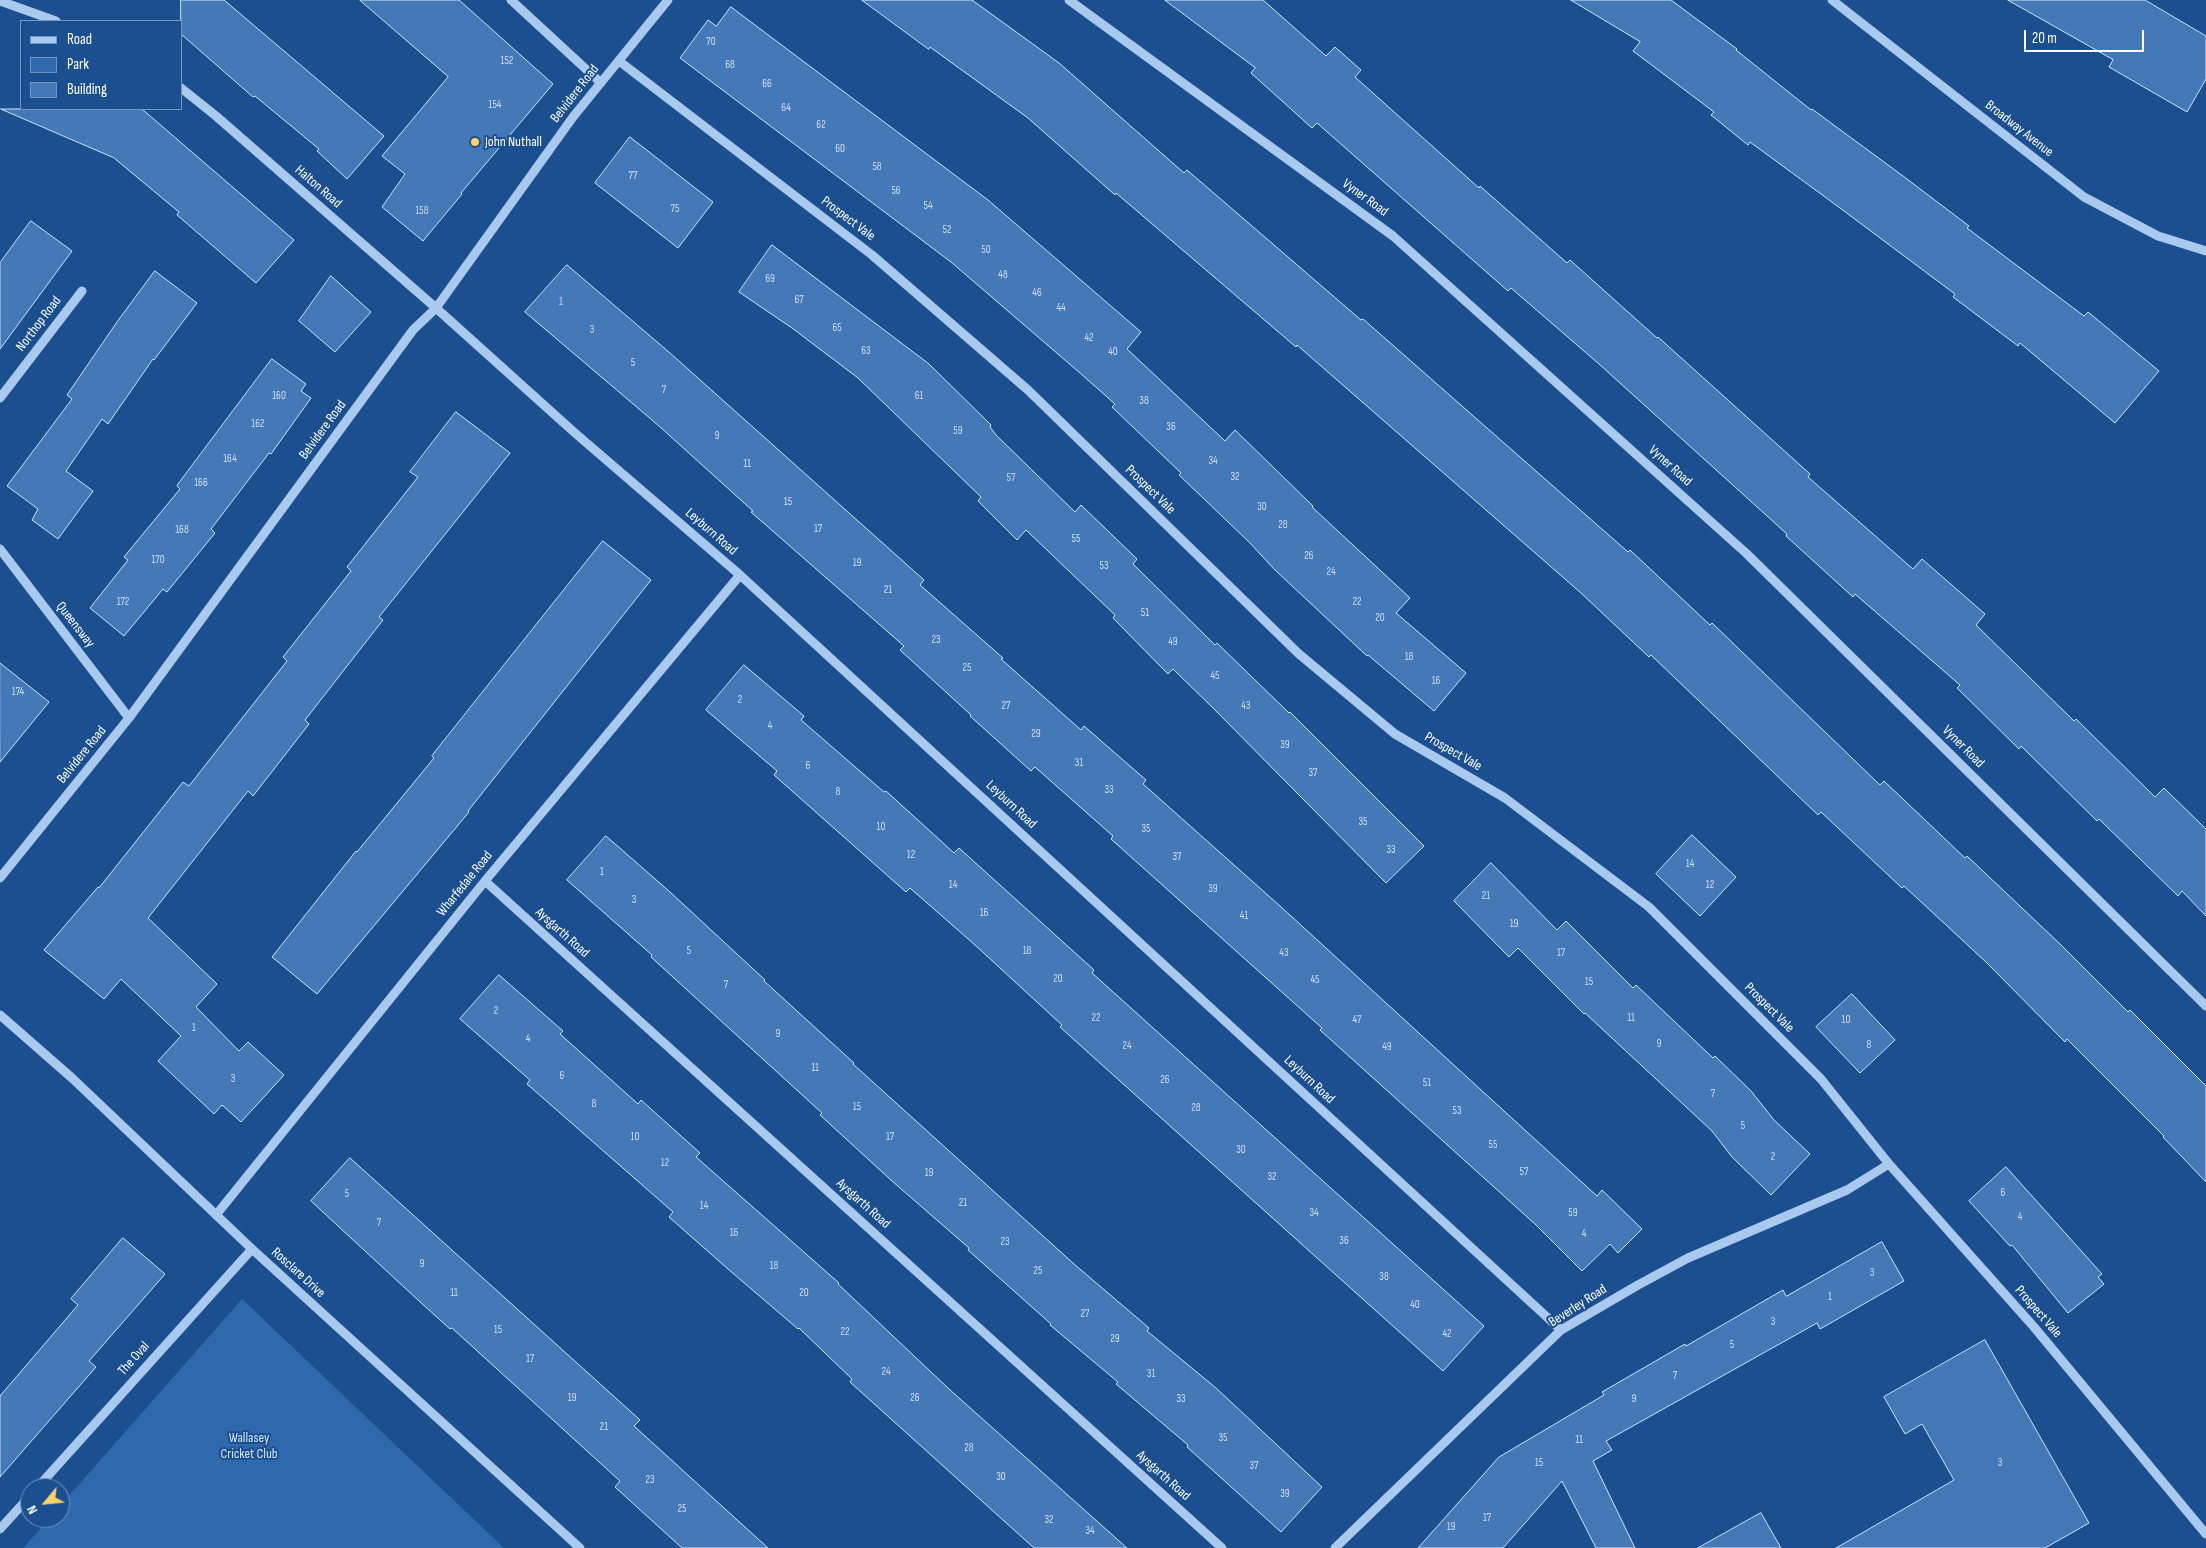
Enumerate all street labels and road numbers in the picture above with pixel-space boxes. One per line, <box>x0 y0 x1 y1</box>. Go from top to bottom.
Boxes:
street label: Belvidere Road <box>547 62 603 126</box>
street label: Broadway Avenue <box>1982 97 2056 161</box>
street label: Halton Road <box>291 162 345 212</box>
street label: Vyner Road <box>1339 176 1391 220</box>
street label: Prospect Vale <box>818 193 878 245</box>
street label: Northop Road <box>13 293 65 355</box>
street label: Belvidere Road <box>296 397 350 463</box>
street label: Vyner Road <box>1645 442 1695 490</box>
street label: Prospect Vale <box>1121 462 1179 518</box>
street label: Leyburn Road <box>682 505 740 559</box>
street label: Queensway <box>52 599 98 651</box>
street label: Vyner Road <box>1938 722 1988 772</box>
street label: Belvidere Road <box>54 723 110 787</box>
street label: Prospect Vale <box>1421 729 1485 775</box>
street label: Leyburn Road <box>982 777 1040 833</box>
street label: Wharfedale Road <box>434 848 496 920</box>
street label: Aysgarth Road <box>531 904 593 962</box>
street label: Prospect Vale <box>1741 980 1797 1036</box>
street label: Leyburn Road <box>1280 1052 1338 1108</box>
street label: Aysgarth Road <box>832 1175 894 1233</box>
street label: Rosclare Drive <box>268 1244 328 1302</box>
street label: Beverley Road <box>1546 1281 1610 1331</box>
street label: Prospect Vale <box>2011 1283 2065 1341</box>
street label: The Oval <box>115 1339 153 1379</box>
street label: Aysgarth Road <box>1132 1447 1194 1505</box>

